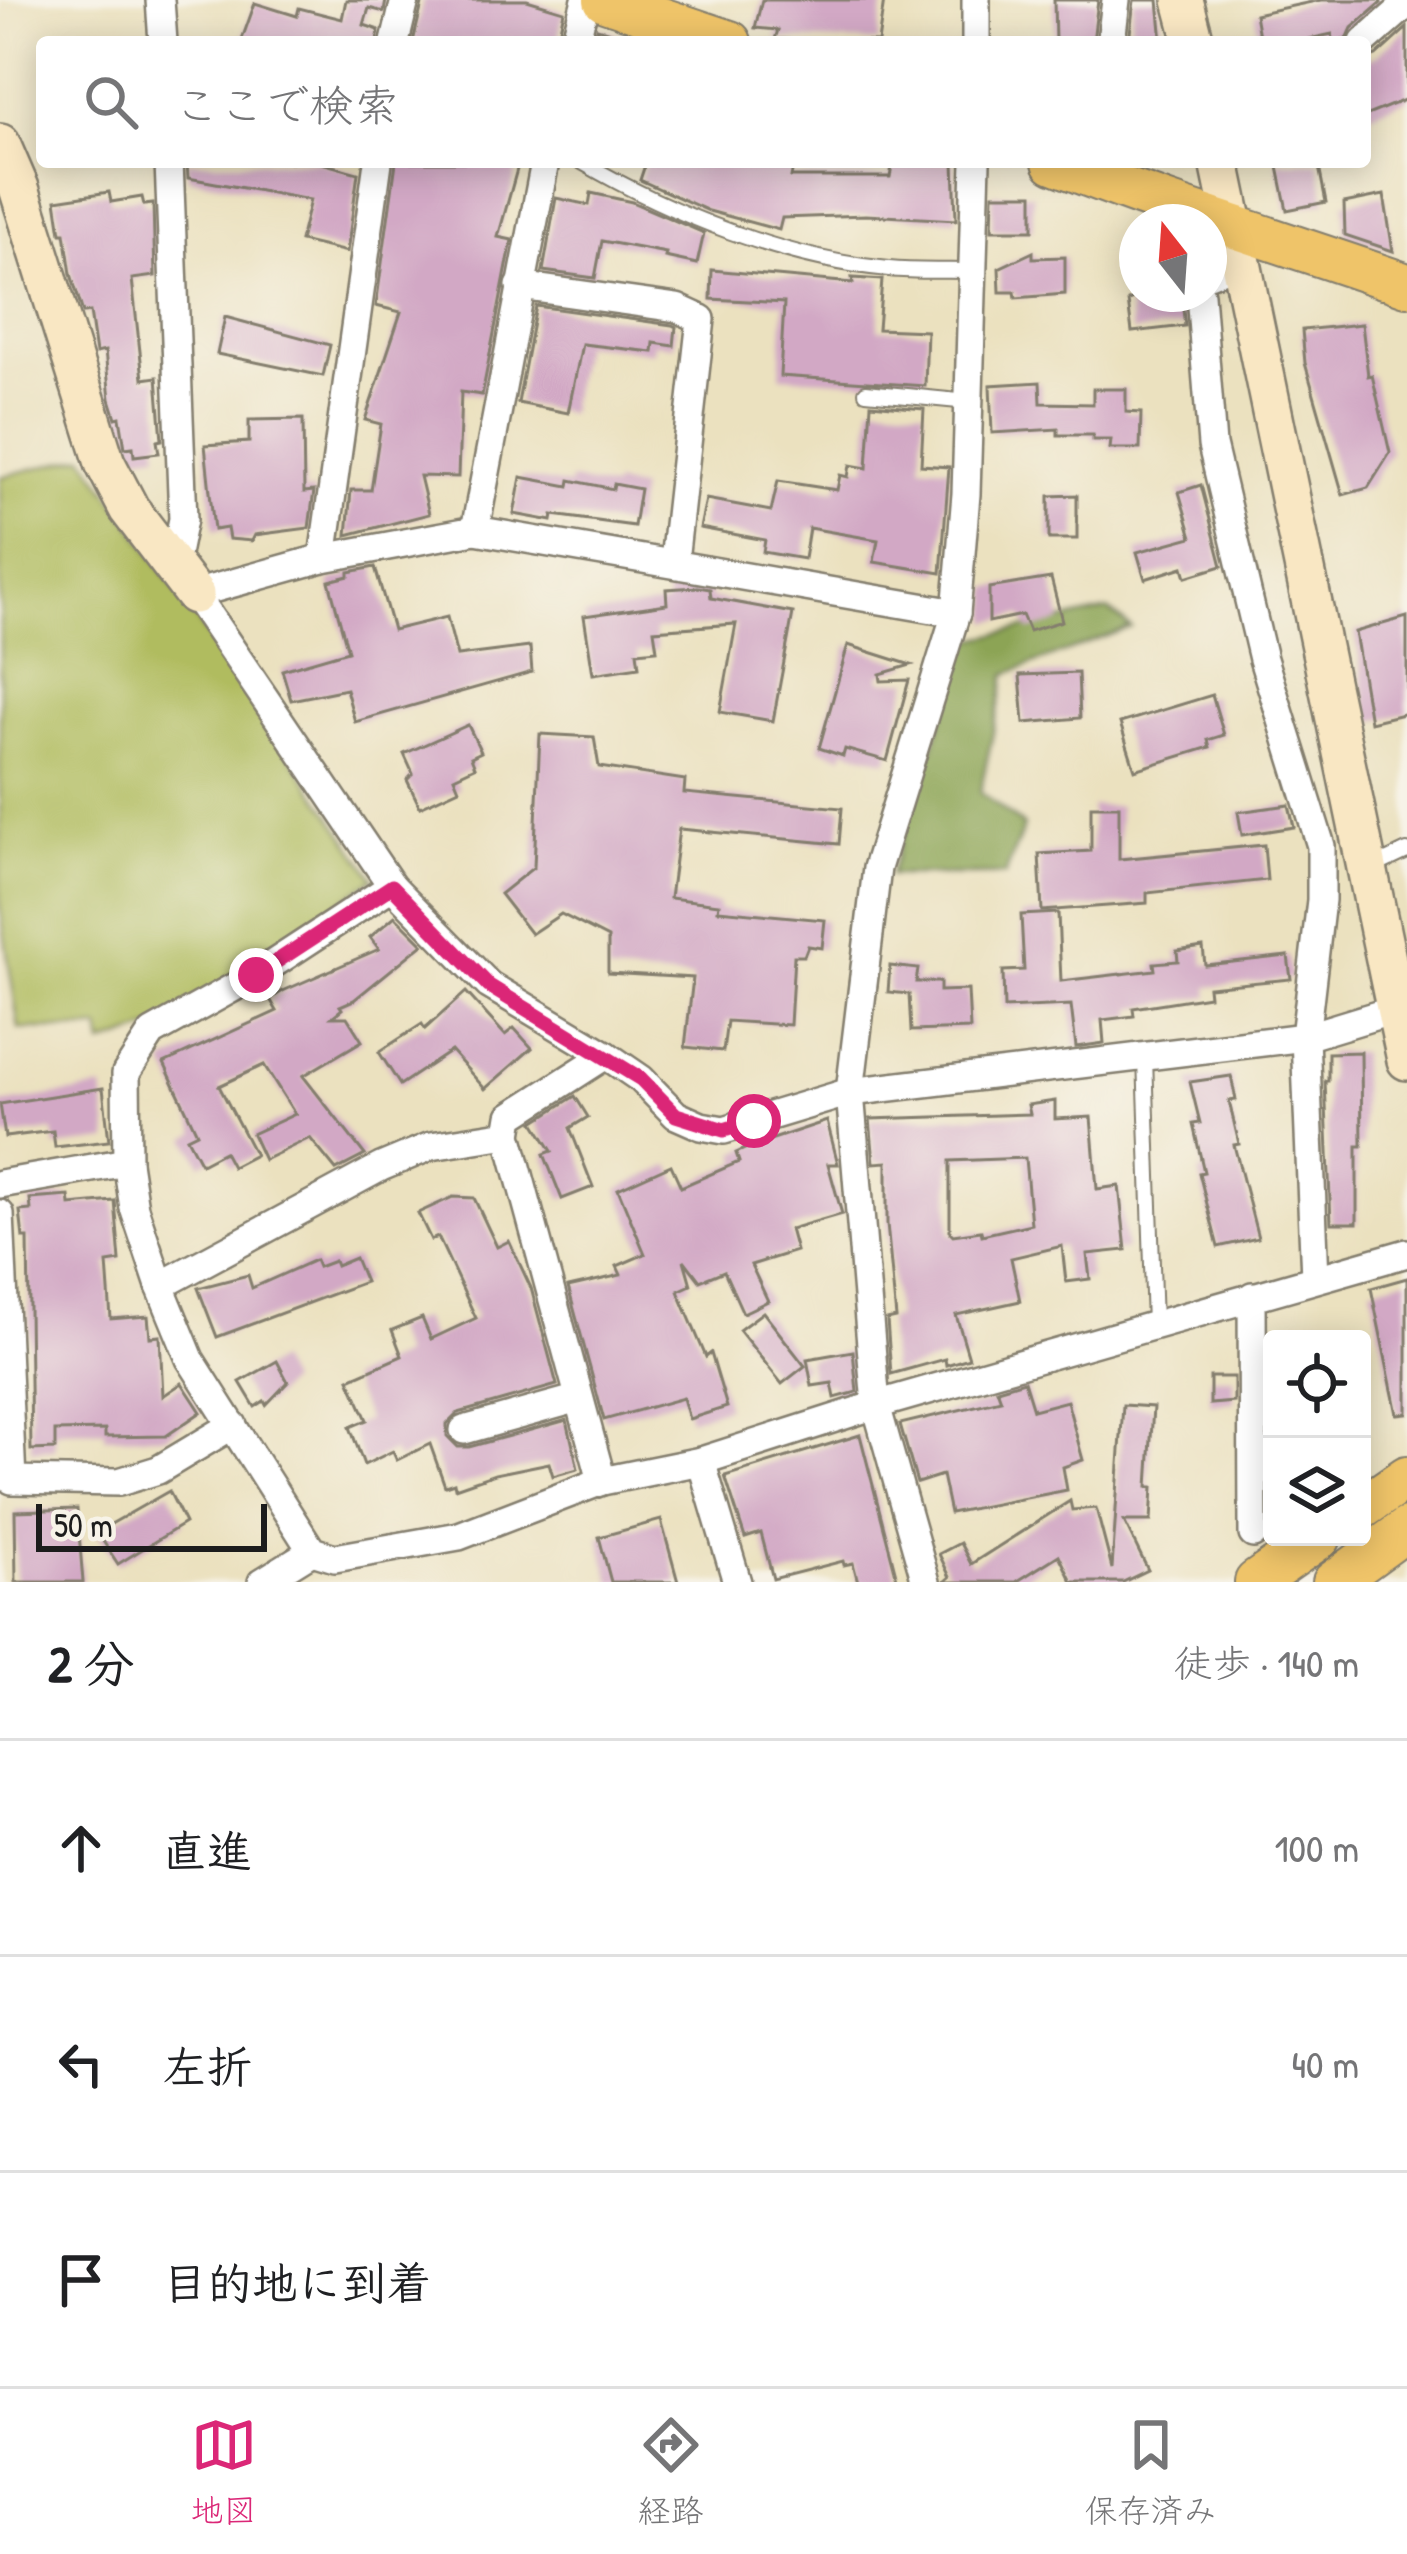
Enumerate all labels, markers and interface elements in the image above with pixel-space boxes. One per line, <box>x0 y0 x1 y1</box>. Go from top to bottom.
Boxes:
search box <box>36 36 1371 168</box>
icon: search <box>78 69 144 135</box>
text: ここで検索 <box>174 74 399 135</box>
north arrow <box>1119 204 1227 312</box>
route end <box>229 948 283 1002</box>
route start <box>727 1094 781 1148</box>
map controls <box>1263 1330 1371 1546</box>
button: locate <box>1263 1330 1371 1438</box>
button: layers <box>1263 1438 1371 1546</box>
scale bar <box>36 1498 267 1551</box>
text: 50 m <box>54 1503 113 1547</box>
text: 2 分 <box>48 1629 135 1698</box>
text: 徒歩 · 140 m <box>1174 1636 1359 1689</box>
icon: ahead <box>48 1815 114 1881</box>
text: 直進 <box>162 1820 252 1881</box>
text: 100 m <box>1274 1821 1359 1874</box>
icon: left <box>48 2031 114 2097</box>
text: 左折 <box>162 2036 252 2097</box>
text: 40 m <box>1291 2037 1359 2090</box>
icon: arrive <box>48 2247 114 2313</box>
text: 目的地に到着 <box>162 2252 432 2313</box>
tab: 地図 <box>191 2412 257 2532</box>
tab: 経路 <box>638 2412 704 2532</box>
tab: 保存済み <box>1085 2412 1217 2532</box>

